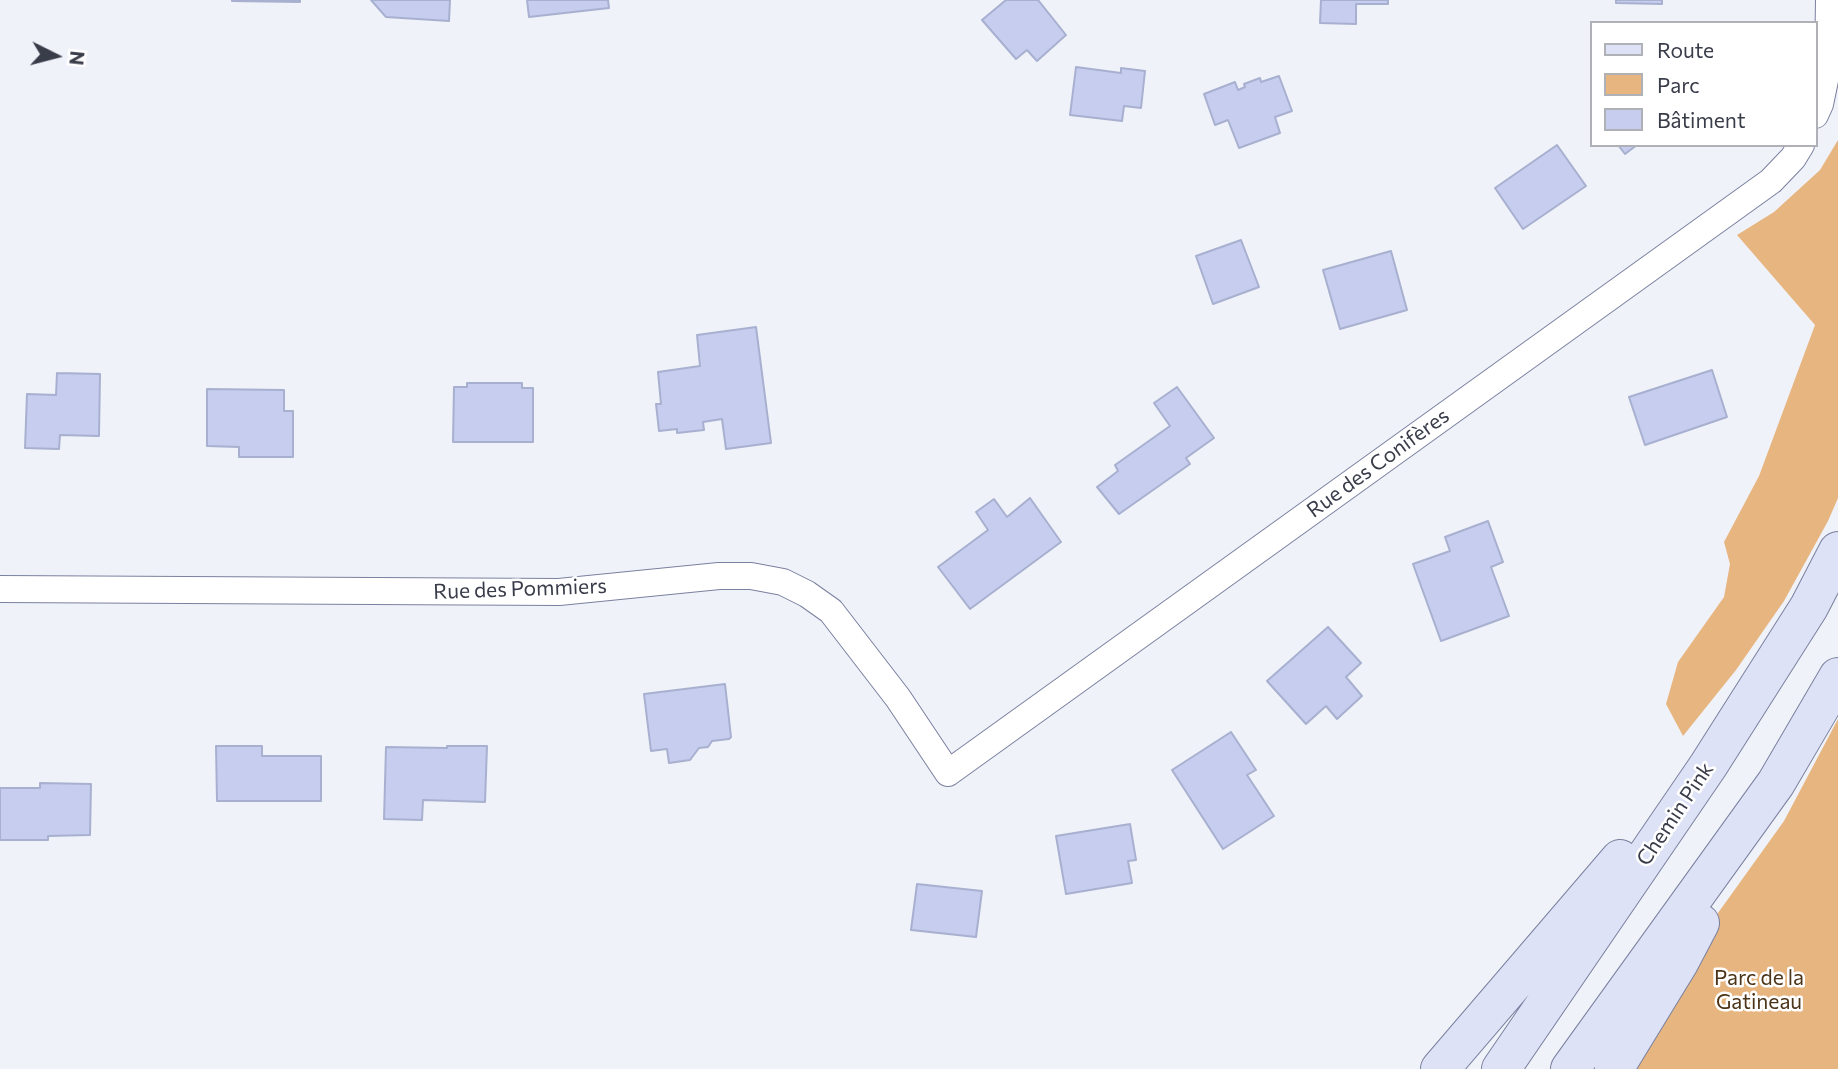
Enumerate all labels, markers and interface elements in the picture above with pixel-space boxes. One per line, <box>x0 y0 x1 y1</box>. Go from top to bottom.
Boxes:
north arrow <box>21 21 91 91</box>
legend <box>1590 21 1817 147</box>
text: Route <box>1657 37 1714 62</box>
text: N <box>65 50 90 67</box>
text: Parc <box>1657 72 1700 97</box>
text: Bâtiment <box>1657 107 1746 132</box>
street label: Rue des Conifères <box>1302 403 1454 523</box>
street label: Rue des Pommiers <box>433 573 607 605</box>
street label: Chemin Pink <box>1631 758 1719 870</box>
park label: Parc de la Gatineau <box>1714 965 1804 1015</box>

